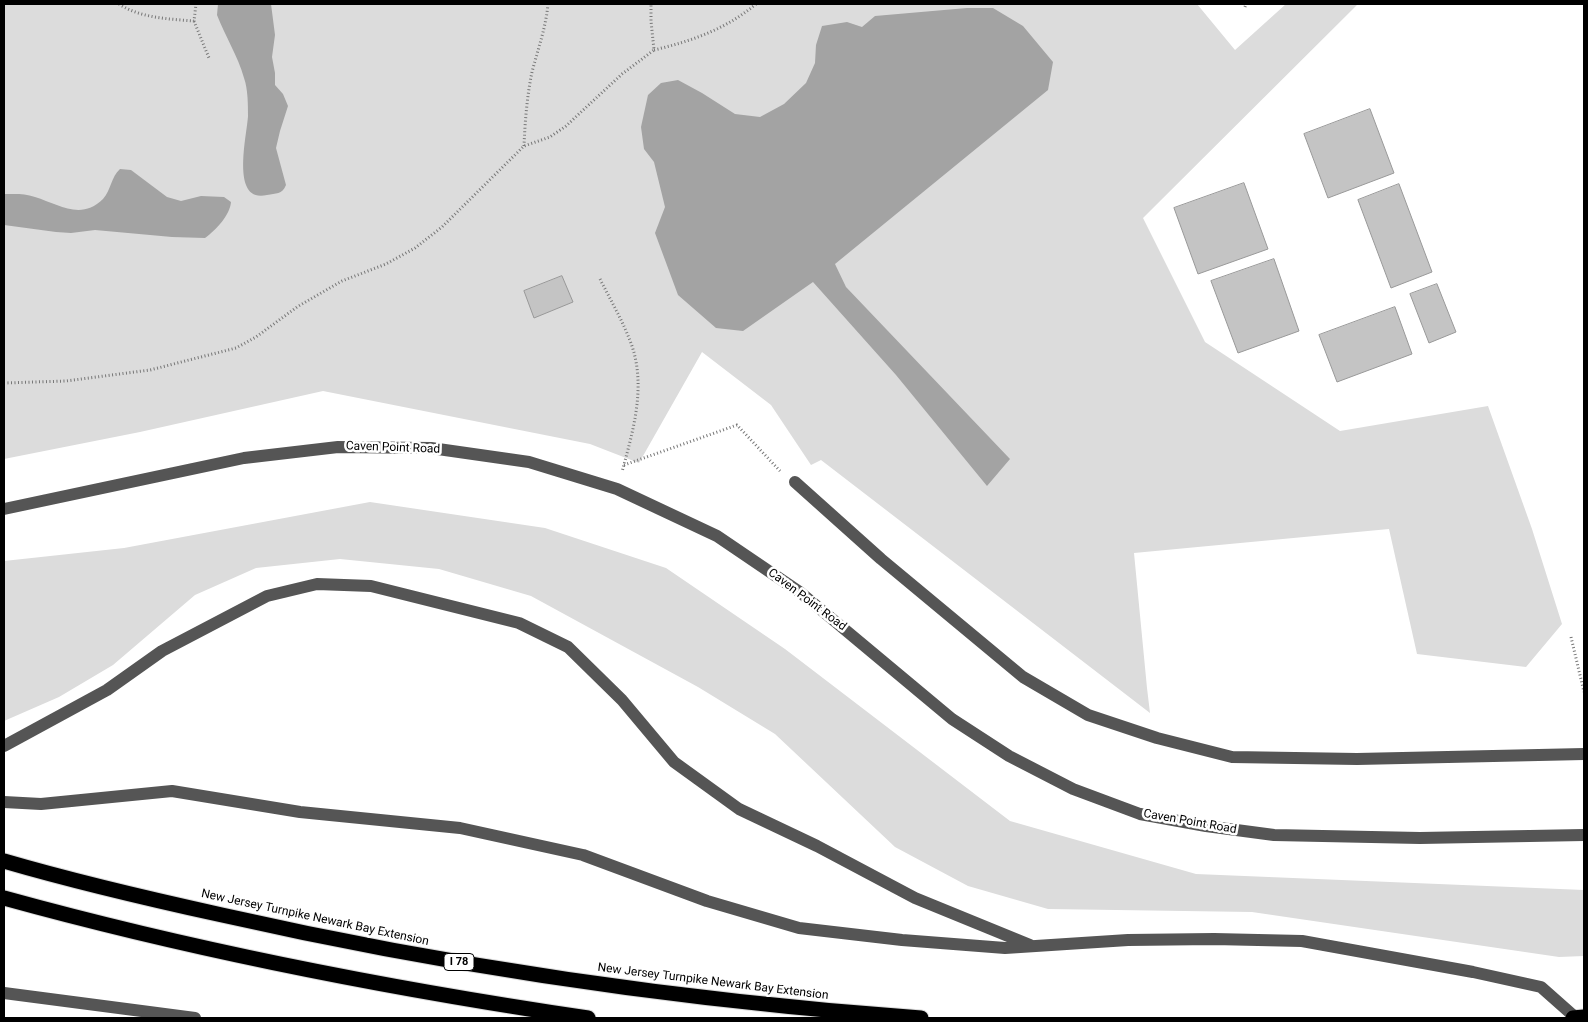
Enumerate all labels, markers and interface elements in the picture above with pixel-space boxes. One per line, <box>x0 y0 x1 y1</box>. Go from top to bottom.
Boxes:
street label: Caven Point Road <box>346 439 440 457</box>
street label: Caven Point Road <box>765 566 849 634</box>
street label: Caven Point Road <box>1142 807 1238 837</box>
street label: New Jersey Turnpike Newark Bay Extension <box>200 887 430 949</box>
road number: I 78 <box>444 954 474 970</box>
street label: New Jersey Turnpike Newark Bay Extension <box>597 961 829 1003</box>

